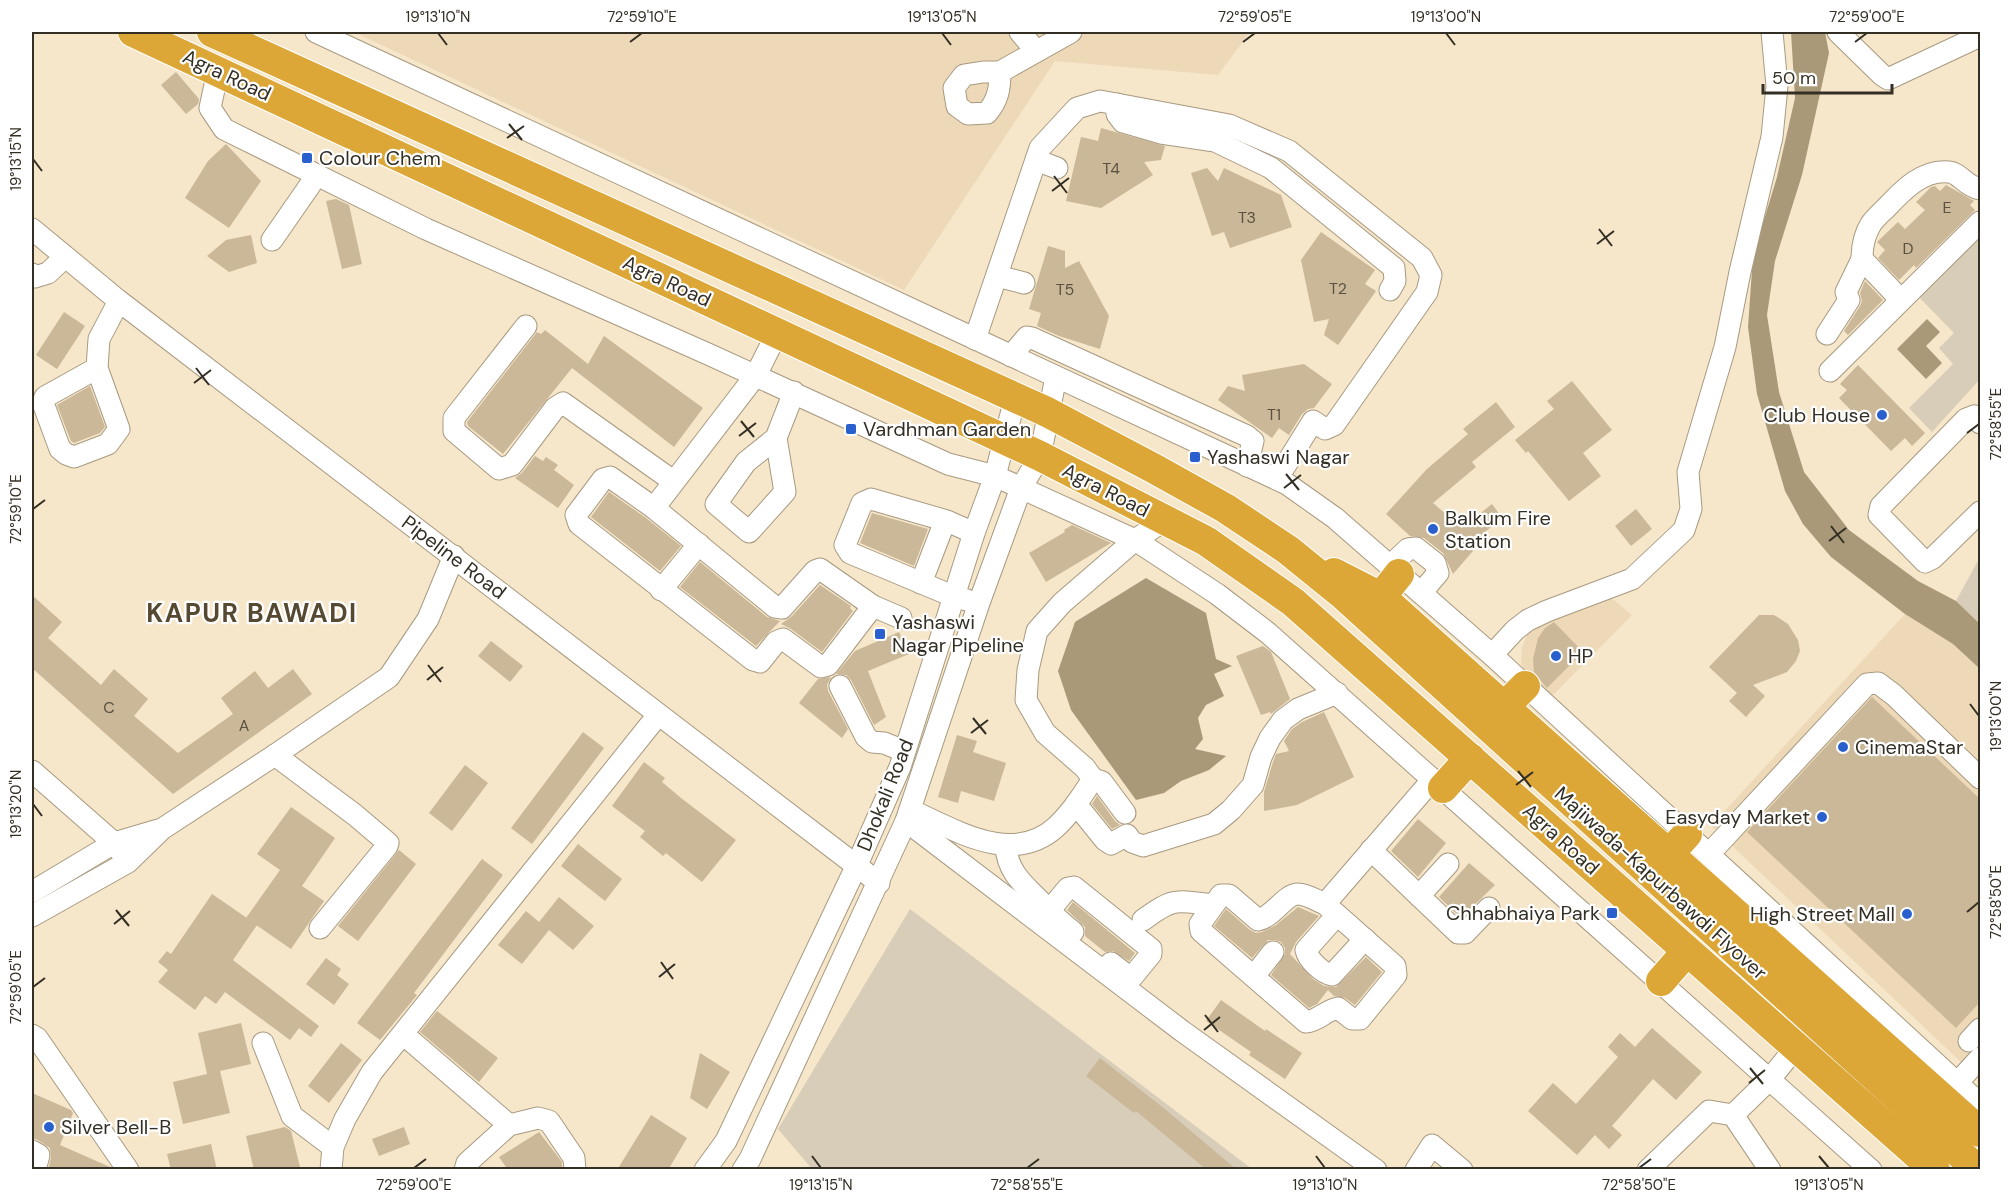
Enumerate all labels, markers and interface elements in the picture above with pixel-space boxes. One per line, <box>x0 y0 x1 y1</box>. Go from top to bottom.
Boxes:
text: 19°13'10"N <box>406 7 470 27</box>
text: 72°59'10"E <box>607 7 677 27</box>
text: 19°13'05"N <box>907 7 977 27</box>
text: 72°59'05"E <box>1218 7 1292 27</box>
text: 19°13'00"N <box>1411 7 1481 27</box>
text: 72°59'00"E <box>1829 7 1905 27</box>
street label: Agra Road <box>179 43 275 107</box>
scale bar <box>1763 57 1892 95</box>
text: 50 m <box>1772 66 1816 90</box>
text: 19°13'15"N <box>6 127 26 191</box>
place label: Colour Chem <box>319 145 441 171</box>
marker: Colour Chem <box>300 151 314 165</box>
house number: T4 <box>1102 158 1120 179</box>
house number: E <box>1942 197 1952 218</box>
house number: T3 <box>1238 207 1256 228</box>
house number: D <box>1902 238 1914 259</box>
street label: Agra Road <box>619 249 715 313</box>
house number: T2 <box>1329 278 1347 299</box>
house number: T5 <box>1056 279 1074 300</box>
text: 72°58'55"E <box>1986 388 2006 460</box>
place label: Club House <box>1764 402 1870 428</box>
house number: T1 <box>1267 404 1281 425</box>
marker: Club House <box>1875 408 1889 422</box>
place label: Vardhman Garden <box>863 416 1031 442</box>
marker: Vardhman Garden <box>844 422 858 436</box>
place label: Yashaswi Nagar <box>1207 444 1350 470</box>
marker: Yashaswi Nagar <box>1188 450 1202 464</box>
street label: Agra Road <box>1058 457 1154 523</box>
text: 72°59'10"E <box>6 474 26 544</box>
place label: Balkum Fire Station <box>1445 505 1551 554</box>
street label: Pipeline Road <box>397 509 511 605</box>
marker: Balkum Fire Station <box>1426 522 1440 536</box>
district label: KAPUR BAWADI <box>146 596 358 630</box>
place label: Yashaswi Nagar Pipeline <box>892 609 1024 658</box>
marker: Yashaswi Nagar Pipeline <box>873 627 887 641</box>
place label: HP <box>1568 643 1593 669</box>
marker: HP <box>1549 649 1563 663</box>
text: 19°13'00"N <box>1986 681 2006 751</box>
house number: C <box>103 697 115 718</box>
house number: A <box>239 715 250 736</box>
place label: CinemaStar <box>1855 734 1963 760</box>
street label: Dhokali Road <box>851 735 919 855</box>
marker: CinemaStar <box>1836 740 1850 754</box>
text: 19°13'20"N <box>6 770 26 838</box>
street label: Majiwada-Kapurbawdi Flyover <box>1549 781 1773 985</box>
street label: Agra Road <box>1517 798 1605 880</box>
place label: Easyday Market <box>1665 804 1810 830</box>
marker: Easyday Market <box>1815 810 1829 824</box>
text: 72°58'50"E <box>1986 865 2006 939</box>
place label: Chhabhaiya Park <box>1446 900 1600 926</box>
place label: High Street Mall <box>1750 901 1895 927</box>
marker: Chhabhaiya Park <box>1605 906 1619 920</box>
marker: High Street Mall <box>1900 907 1914 921</box>
text: 72°59'05"E <box>6 950 26 1024</box>
place label: Silver Bell-B <box>61 1114 171 1140</box>
marker: Silver Bell-B <box>42 1120 56 1134</box>
text: 72°59'00"E <box>376 1175 452 1195</box>
text: 19°13'15"N <box>789 1175 853 1195</box>
text: 72°58'55"E <box>991 1175 1063 1195</box>
text: 19°13'10"N <box>1293 1175 1357 1195</box>
text: 72°58'50"E <box>1602 1175 1676 1195</box>
text: 19°13'05"N <box>1794 1175 1864 1195</box>

